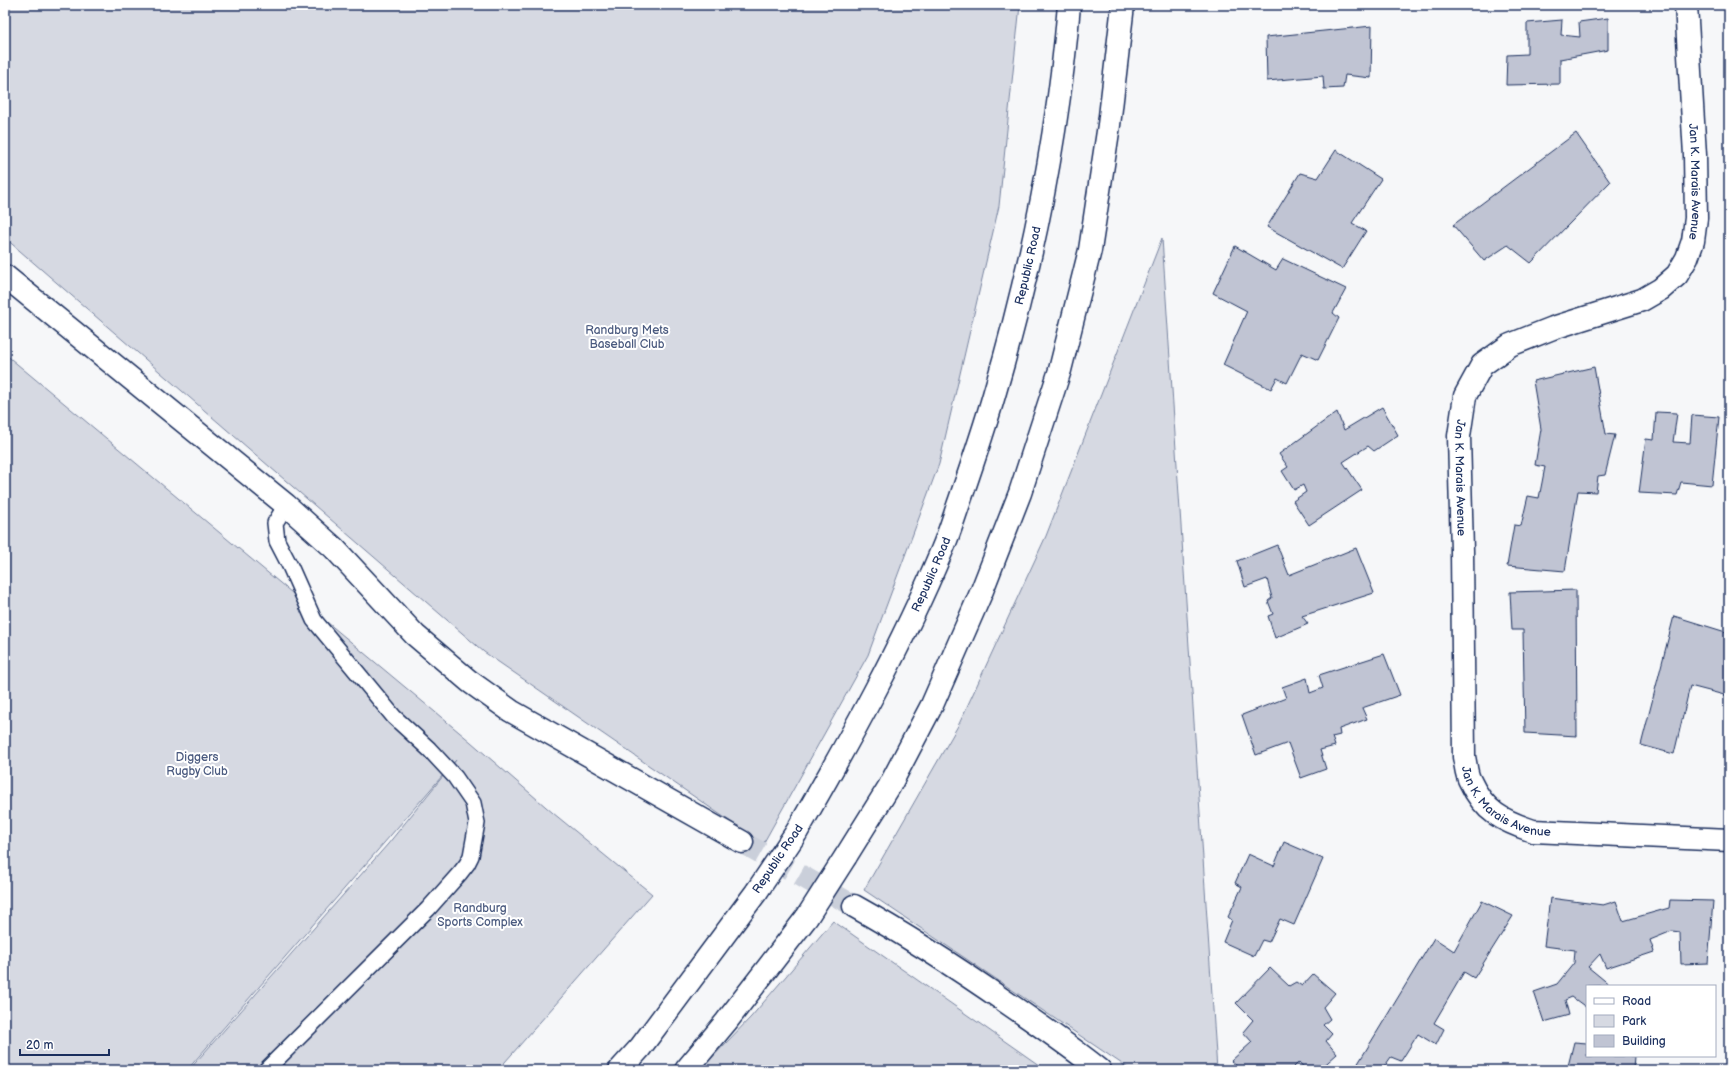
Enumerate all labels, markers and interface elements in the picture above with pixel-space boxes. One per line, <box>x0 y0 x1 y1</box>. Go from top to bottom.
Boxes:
street label: Jan K. Marais Avenue <box>1686 123 1704 241</box>
street label: Republic Road <box>1011 225 1044 306</box>
park label: Randburg Mets Baseball Club <box>585 323 669 352</box>
street label: Jan K. Marais Avenue <box>1451 419 1469 536</box>
street label: Republic Road <box>908 535 954 614</box>
park label: Diggers Rugby Club <box>166 750 228 779</box>
street label: Jan K. Marais Avenue <box>1458 765 1551 839</box>
street label: Republic Road <box>749 822 807 896</box>
park label: Randburg Sports Complex <box>437 901 523 930</box>
legend <box>1586 985 1716 1057</box>
text: Road <box>1622 994 1651 1009</box>
text: Park <box>1622 1014 1646 1029</box>
scale bar <box>20 1031 109 1057</box>
text: Building <box>1622 1034 1666 1049</box>
text: 20 m <box>26 1038 53 1053</box>

